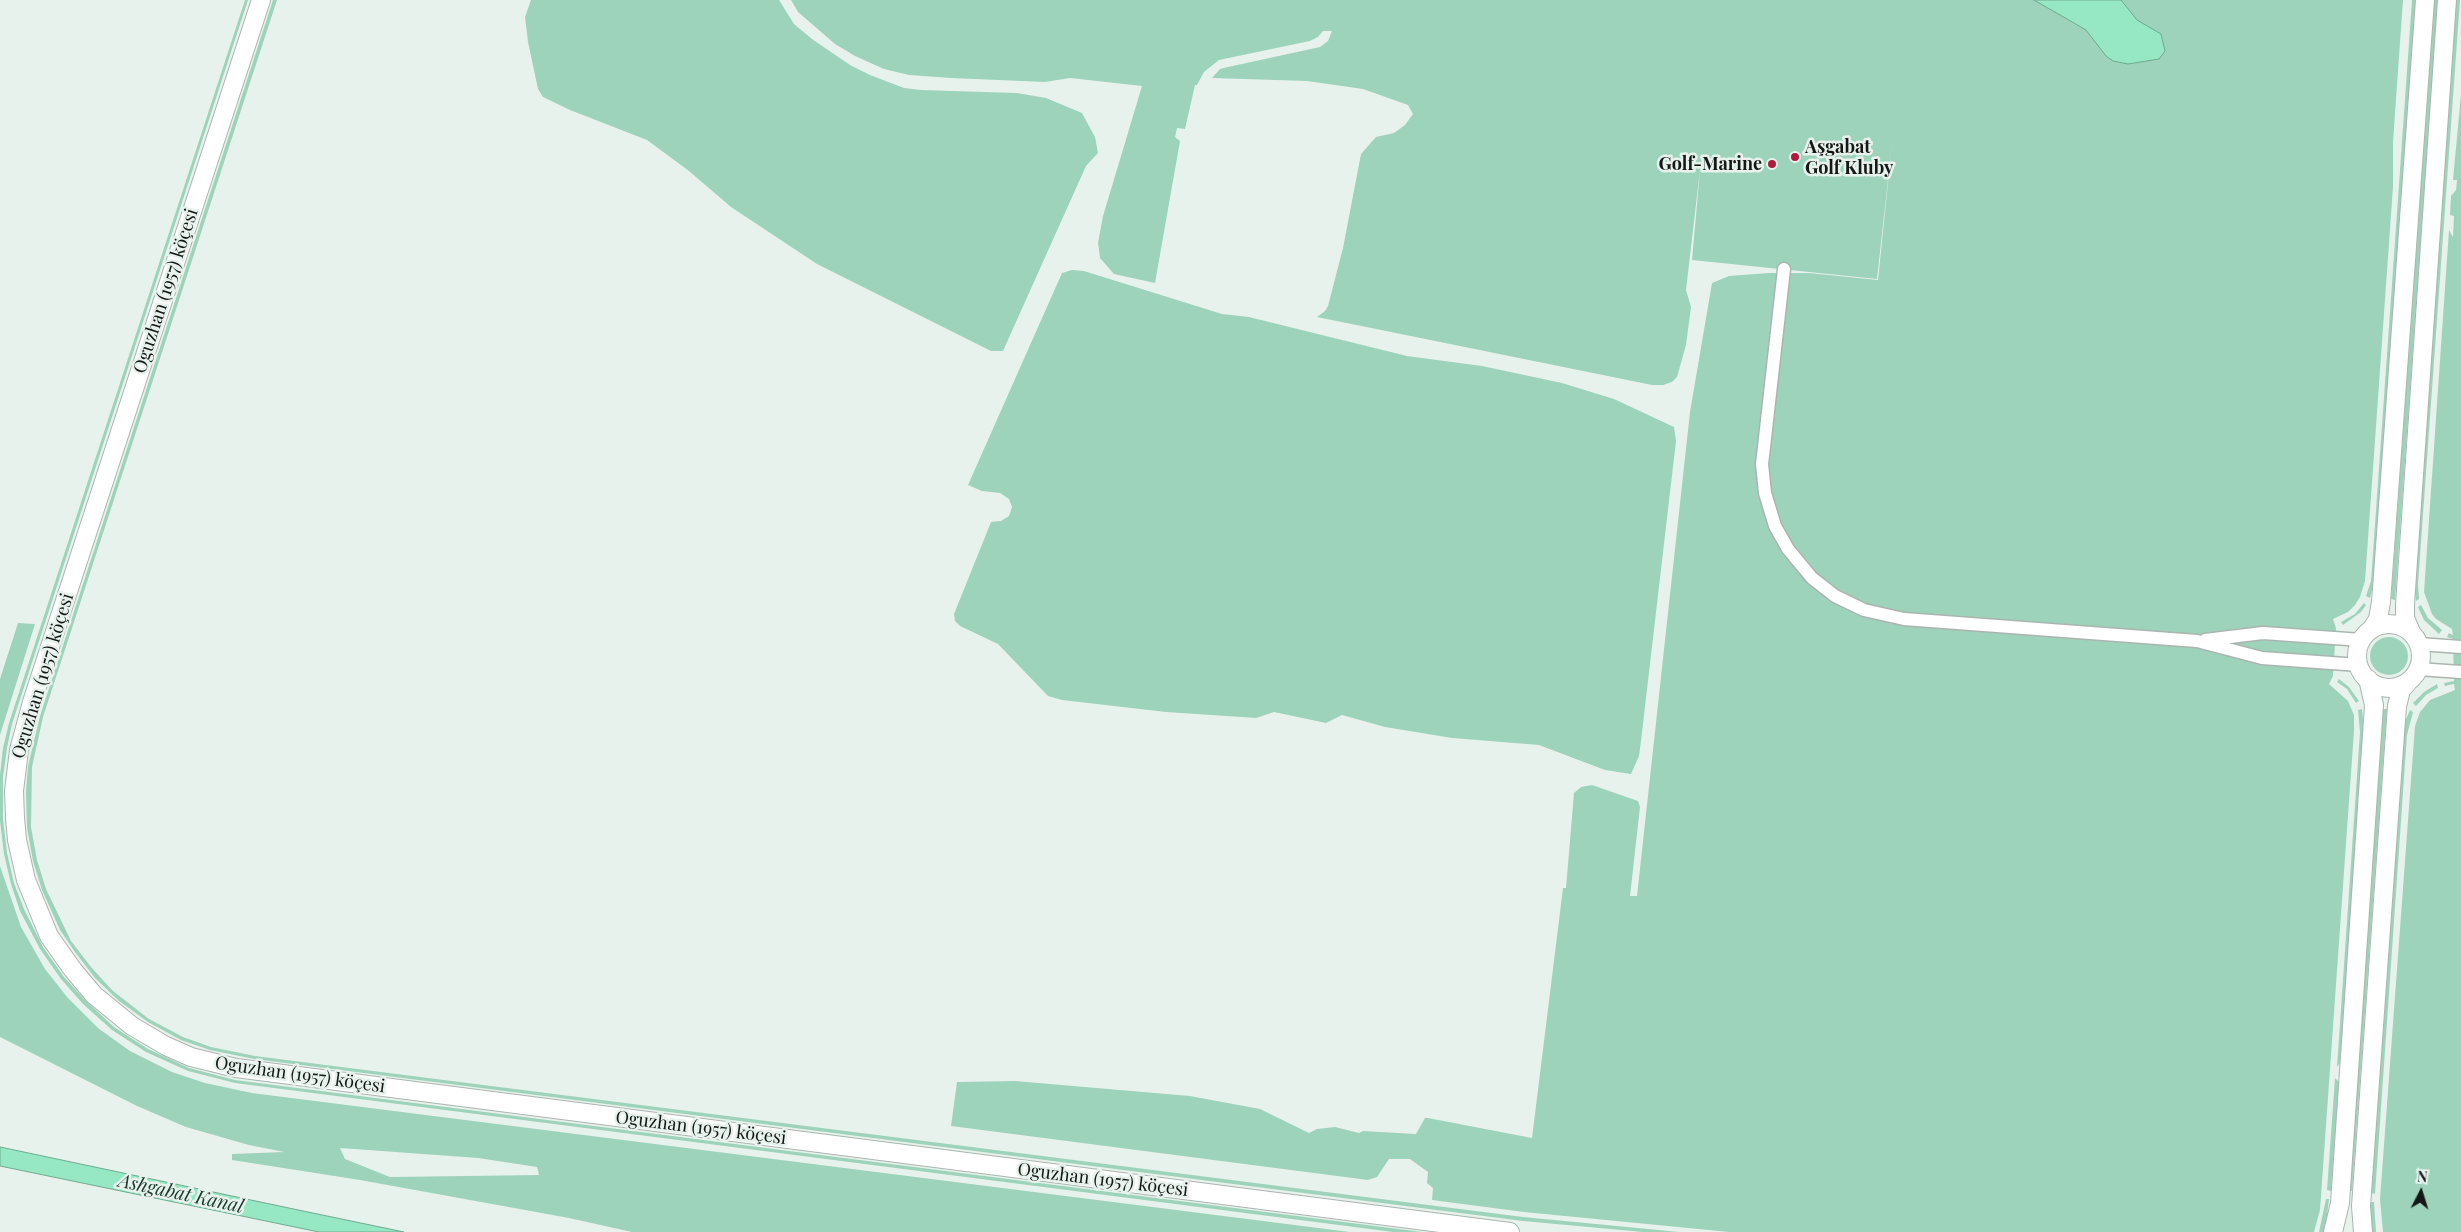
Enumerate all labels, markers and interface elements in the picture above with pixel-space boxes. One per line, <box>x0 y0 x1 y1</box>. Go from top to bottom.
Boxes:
place label: Aşgabat Golf Kluby <box>1805 136 1893 178</box>
marker: Aşgabat Golf Kluby <box>1789 151 1801 163</box>
place label: Golf-Marine <box>1659 153 1762 175</box>
marker: Golf-Marine <box>1766 158 1778 170</box>
street label: Oguzhan (1957) köçesi <box>129 206 203 376</box>
street label: Oguzhan (1957) köçesi <box>8 591 78 761</box>
street label: Oguzhan (1957) köçesi <box>213 1052 387 1098</box>
street label: Oguzhan (1957) köçesi <box>614 1107 788 1149</box>
street label: Oguzhan (1957) köçesi <box>1016 1159 1190 1201</box>
north arrow <box>2396 1167 2446 1217</box>
text: N <box>2416 1167 2428 1186</box>
water label: Ashgabat Kanal <box>116 1170 246 1218</box>

